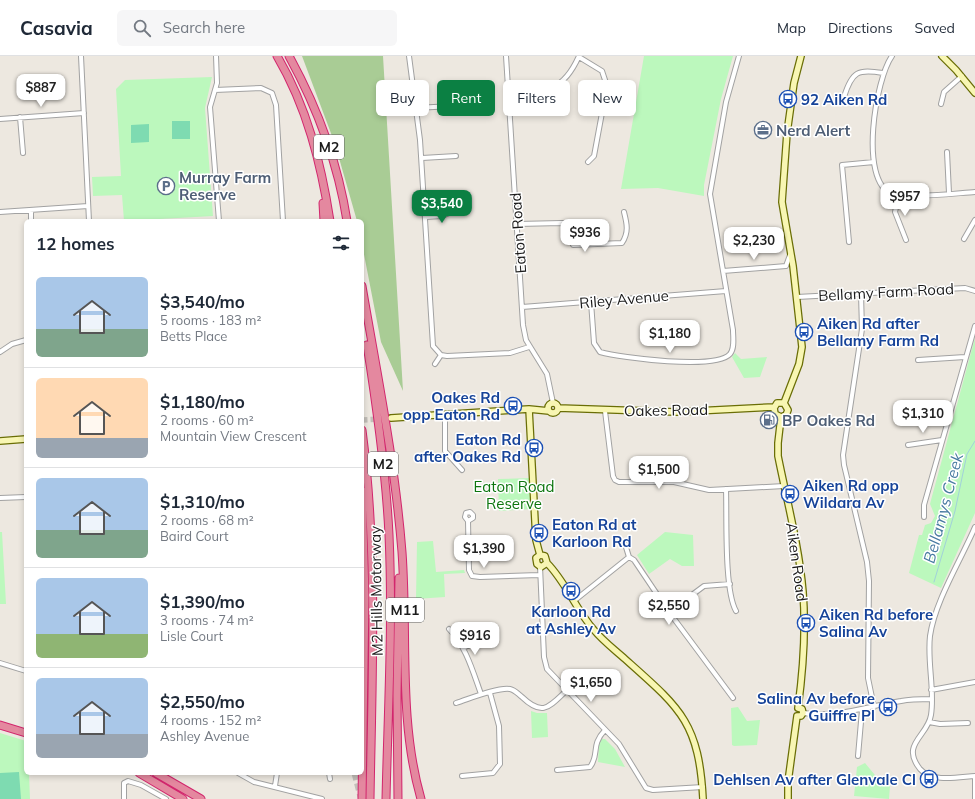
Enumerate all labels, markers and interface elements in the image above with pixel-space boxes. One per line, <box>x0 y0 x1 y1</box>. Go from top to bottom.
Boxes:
search box <box>117 10 397 46</box>
text: Casavia <box>20 16 93 40</box>
icon: search <box>131 17 153 39</box>
text: Search here <box>163 18 245 37</box>
text: Map <box>777 19 806 37</box>
text: Directions <box>828 19 893 37</box>
text: Saved <box>915 19 955 37</box>
pin: $887 <box>17 74 65 108</box>
text: $887 <box>25 79 57 95</box>
chip: Buy <box>376 80 429 116</box>
chip: Rent <box>437 80 495 116</box>
chip: Filters <box>503 80 570 116</box>
chip: New <box>578 80 636 116</box>
bus stop icon: 92 Aiken Rd <box>778 89 798 109</box>
place label: 92 Aiken Rd <box>801 90 887 109</box>
office icon: Nerd Alert <box>753 120 773 140</box>
place label: Nerd Alert <box>776 121 850 140</box>
road number: M2 <box>314 135 344 159</box>
place label: Murray Farm Reserve <box>179 168 271 204</box>
parking icon: Murray Farm Reserve <box>156 176 176 196</box>
pin: $957 <box>881 183 929 217</box>
text: $957 <box>889 188 921 204</box>
pin: $3,540 <box>409 190 475 224</box>
street label: Eaton Road <box>506 192 530 274</box>
text: $3,540 <box>421 195 463 211</box>
pin: $936 <box>561 219 609 253</box>
text: $936 <box>569 224 601 240</box>
pin: $2,230 <box>721 227 787 261</box>
icon: filters <box>330 232 352 254</box>
text: $2,230 <box>733 232 775 248</box>
text: 12 homes <box>36 233 115 254</box>
street label: Bellamy Farm Road <box>818 279 954 305</box>
street label: Riley Avenue <box>578 286 670 312</box>
text: $3,540/mo <box>160 291 245 312</box>
icon: home <box>68 293 116 341</box>
text: 5 rooms · 183 m² <box>160 312 261 328</box>
place label: Aiken Rd after Bellamy Farm Rd <box>817 314 939 350</box>
pin: $1,180 <box>637 320 703 354</box>
bus stop icon: Aiken Rd after Bellamy Farm Rd <box>794 322 814 342</box>
text: $1,180 <box>649 325 691 341</box>
text: Betts Place <box>160 328 227 344</box>
place label: Oakes Rd opp Eaton Rd <box>403 388 500 424</box>
text: $1,180/mo <box>160 391 245 412</box>
icon: home <box>68 394 116 442</box>
bus stop icon: Oakes Rd opp Eaton Rd <box>503 396 523 416</box>
street label: Oakes Road <box>624 400 708 420</box>
pin: $1,310 <box>890 400 956 434</box>
text: $1,310 <box>902 405 944 421</box>
fuel station icon: BP Oakes Rd <box>759 410 779 430</box>
place label: BP Oakes Rd <box>782 411 875 430</box>
text: 2 rooms · 60 m² <box>160 412 254 428</box>
text: Mountain View Crescent <box>160 428 307 444</box>
place label: Eaton Rd after Oakes Rd <box>414 430 521 466</box>
bus stop icon: Eaton Rd after Oakes Rd <box>524 438 544 458</box>
water label: Bellamys Creek <box>919 450 968 565</box>
road number: M2 <box>368 452 398 476</box>
pin: $1,500 <box>626 456 692 490</box>
text: $1,500 <box>638 461 680 477</box>
place label: Aiken Rd opp Wildara Av <box>803 476 899 512</box>
park label: Eaton Road Reserve <box>474 477 554 513</box>
bus stop icon: Aiken Rd opp Wildara Av <box>780 484 800 504</box>
text: $1,310/mo <box>160 491 245 512</box>
icon: home <box>68 494 116 542</box>
text: 2 rooms · 68 m² <box>160 512 254 528</box>
place label: Eaton Rd at Karloon Rd <box>552 515 637 551</box>
street label: Aiken Road <box>782 521 812 603</box>
bus stop icon: Eaton Rd at Karloon Rd <box>529 523 549 543</box>
street label: M2 Hills Motorway <box>365 526 387 656</box>
text: Baird Court <box>160 528 229 544</box>
pin: $1,390 <box>451 535 517 569</box>
text: $1,390 <box>463 540 505 556</box>
bus stop icon: Karloon Rd at Ashley Av <box>561 581 581 601</box>
text: $1,390/mo <box>160 591 245 612</box>
pin: $2,550 <box>636 592 702 626</box>
icon: home <box>68 594 116 642</box>
text: $2,550 <box>648 597 690 613</box>
road number: M11 <box>386 598 424 622</box>
place label: Karloon Rd at Ashley Av <box>526 602 617 638</box>
place label: Aiken Rd before Salina Av <box>819 605 933 641</box>
text: 3 rooms · 74 m² <box>160 612 254 628</box>
bus stop icon: Aiken Rd before Salina Av <box>796 613 816 633</box>
pin: $916 <box>451 622 499 656</box>
text: $916 <box>459 627 491 643</box>
text: Lisle Court <box>160 628 223 644</box>
pin: $1,650 <box>558 669 624 703</box>
text: $1,650 <box>570 674 612 690</box>
place label: Salina Av before Guiffre Pl <box>757 689 875 725</box>
text: $2,550/mo <box>160 691 245 712</box>
icon: home <box>68 694 116 742</box>
bus stop icon: Salina Av before Guiffre Pl <box>878 697 898 717</box>
text: 4 rooms · 152 m² <box>160 712 261 728</box>
text: Ashley Avenue <box>160 728 249 744</box>
bus stop icon: Dehlsen Av after Glenvale Cl <box>919 769 939 789</box>
place label: Dehlsen Av after Glenvale Cl <box>713 770 916 789</box>

